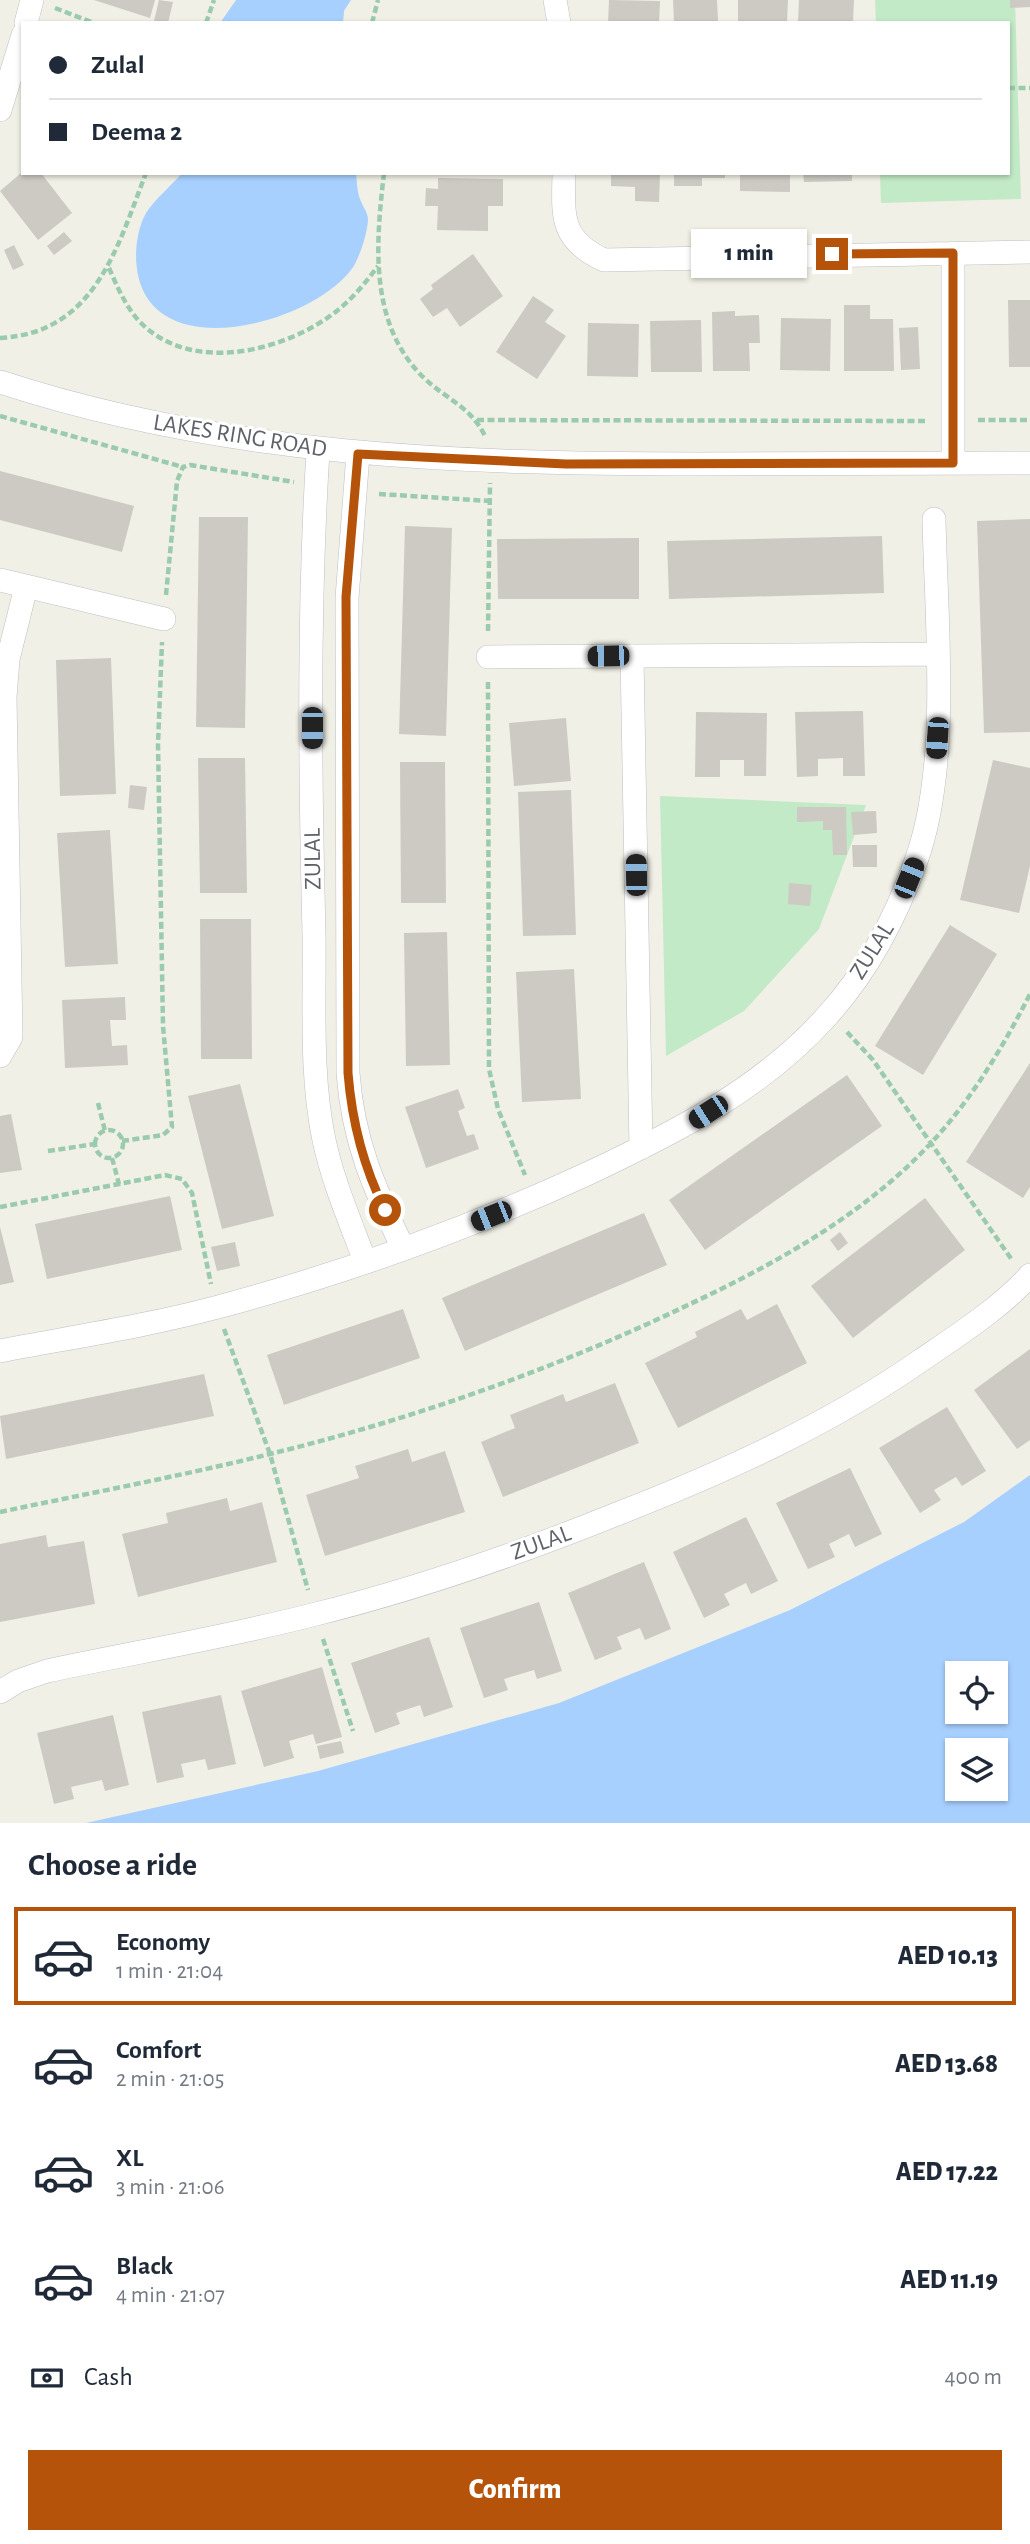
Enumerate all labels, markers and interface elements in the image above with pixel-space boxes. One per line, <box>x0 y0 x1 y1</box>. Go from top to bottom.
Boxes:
text: Zulal <box>91 52 145 78</box>
text: Deema 2 <box>91 119 182 145</box>
callout: 1 min <box>692 230 808 278</box>
route end <box>816 238 848 270</box>
text: 1 min <box>725 242 773 265</box>
street label: LAKES RING ROAD <box>152 410 328 462</box>
car <box>587 645 630 667</box>
car <box>302 707 323 749</box>
car <box>926 716 949 760</box>
street label: ZULAL <box>300 828 326 890</box>
car <box>626 854 647 896</box>
car <box>892 855 927 901</box>
street label: ZULAL <box>846 919 898 983</box>
car <box>685 1092 732 1132</box>
route start <box>369 1194 401 1226</box>
car <box>468 1198 515 1234</box>
street label: ZULAL <box>508 1521 574 1565</box>
map controls <box>945 1661 1008 1801</box>
button: locate <box>945 1661 1008 1724</box>
button: layers <box>945 1738 1008 1801</box>
text: Choose a ride <box>28 1849 197 1881</box>
icon: car <box>32 1925 95 1988</box>
text: Economy <box>116 1929 210 1955</box>
text: AED 10.13 <box>898 1943 998 1969</box>
text: 1 min · 21:04 <box>116 1960 223 1983</box>
icon: car <box>32 2033 95 2096</box>
text: Comfort <box>116 2037 201 2063</box>
text: AED 13.68 <box>895 2051 998 2077</box>
text: 2 min · 21:05 <box>116 2068 224 2091</box>
icon: car <box>32 2141 95 2204</box>
text: XL <box>116 2145 143 2171</box>
text: AED 17.22 <box>896 2159 998 2185</box>
text: 3 min · 21:06 <box>116 2176 225 2199</box>
icon: car <box>32 2249 95 2312</box>
text: Black <box>116 2253 173 2279</box>
text: AED 11.19 <box>900 2267 998 2293</box>
text: 4 min · 21:07 <box>116 2284 225 2307</box>
icon: cash <box>28 2359 66 2397</box>
text: Cash <box>84 2364 133 2390</box>
text: 400 m <box>944 2366 1002 2389</box>
button: Confirm <box>28 2450 1002 2530</box>

